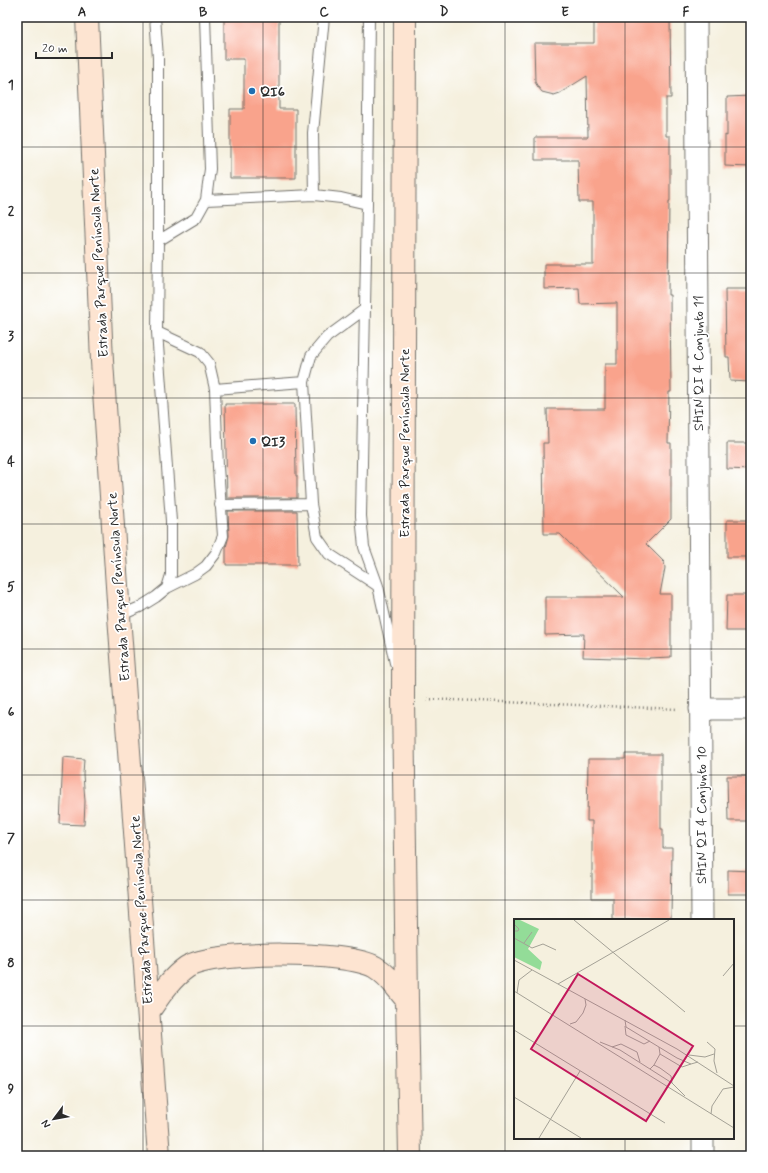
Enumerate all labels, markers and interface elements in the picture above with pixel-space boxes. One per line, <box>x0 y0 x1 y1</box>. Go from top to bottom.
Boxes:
text: A <box>78 4 86 21</box>
text: B <box>199 4 208 21</box>
text: C <box>319 4 329 21</box>
text: D <box>440 4 449 21</box>
text: E <box>561 4 569 21</box>
text: F <box>683 4 690 21</box>
scale bar <box>36 34 112 60</box>
text: 20 m <box>42 41 68 57</box>
text: 1 <box>8 77 14 94</box>
place label: QI6 <box>260 83 285 101</box>
marker: QI6 <box>247 86 257 96</box>
street label: Estrada Parque Península Norte <box>85 168 113 358</box>
text: 2 <box>8 203 15 220</box>
street label: SHIN QI 4 Conjunto 11 <box>690 295 708 431</box>
text: 3 <box>8 328 14 345</box>
street label: Estrada Parque Península Norte <box>396 348 414 538</box>
place label: QI3 <box>261 433 286 451</box>
marker: QI3 <box>248 436 258 446</box>
text: 4 <box>7 454 15 471</box>
street label: Estrada Parque Península Norte <box>103 492 135 682</box>
text: 5 <box>7 579 15 596</box>
text: 6 <box>8 704 15 721</box>
street label: SHIN QI 4 Conjunto 10 <box>693 746 711 884</box>
street label: Estrada Parque Península Norte <box>126 815 158 1005</box>
text: 7 <box>7 830 15 847</box>
inset map <box>514 919 734 1139</box>
text: 8 <box>7 955 15 972</box>
text: 9 <box>8 1081 15 1098</box>
north arrow <box>34 1099 74 1139</box>
text: N <box>38 1117 54 1131</box>

